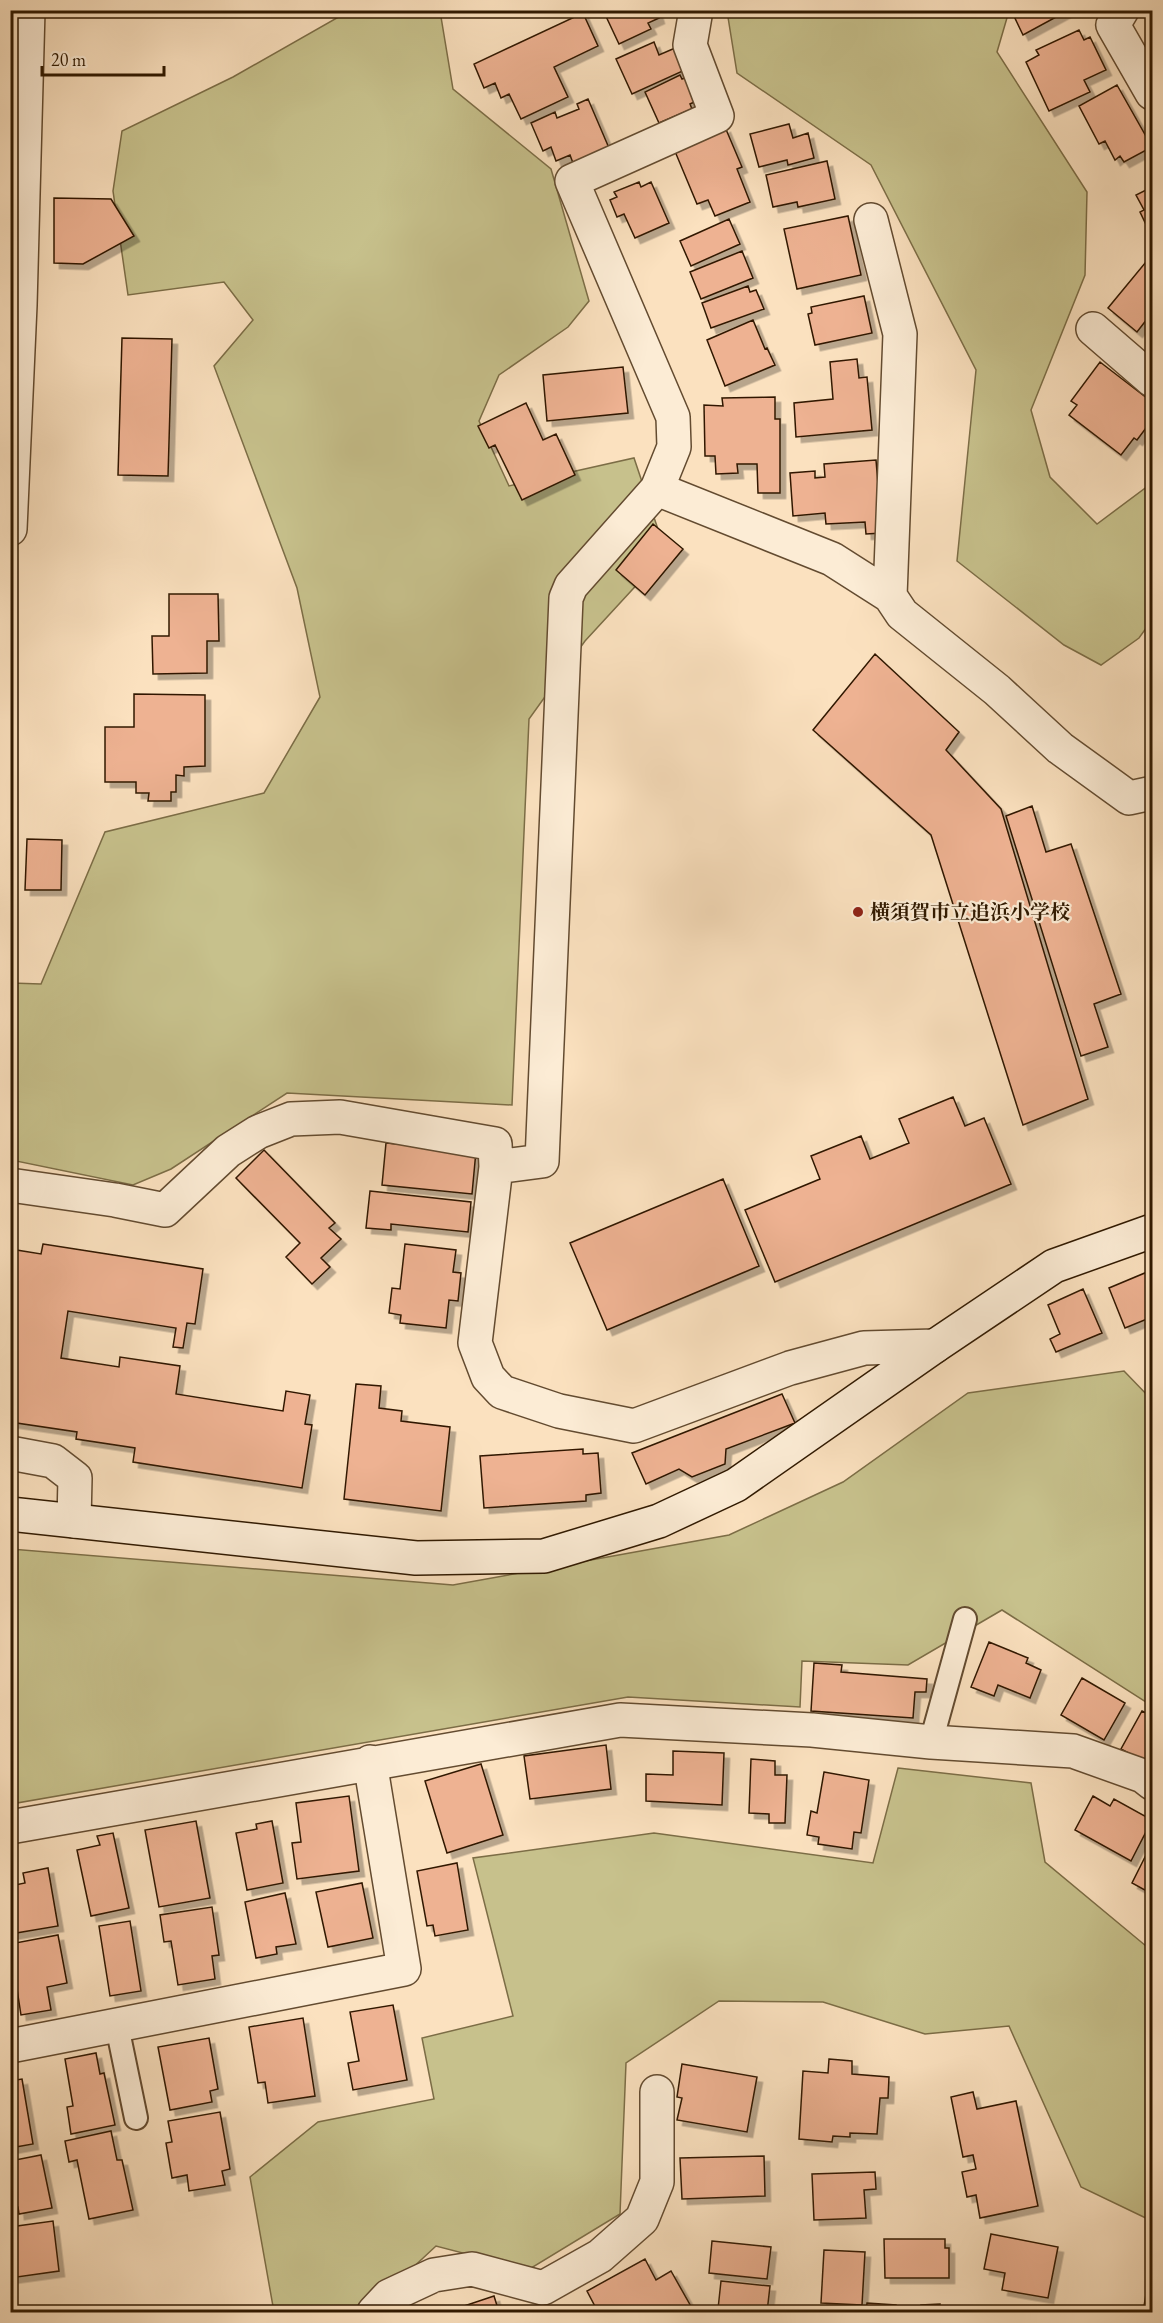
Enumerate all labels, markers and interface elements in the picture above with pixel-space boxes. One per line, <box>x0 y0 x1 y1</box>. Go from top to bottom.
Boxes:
scale bar <box>42 39 164 77</box>
text: 20 m <box>51 48 86 71</box>
place label: 横須賀市立追浜小学校 <box>870 899 1070 925</box>
marker: 横須賀市立追浜小学校 <box>851 905 865 919</box>

